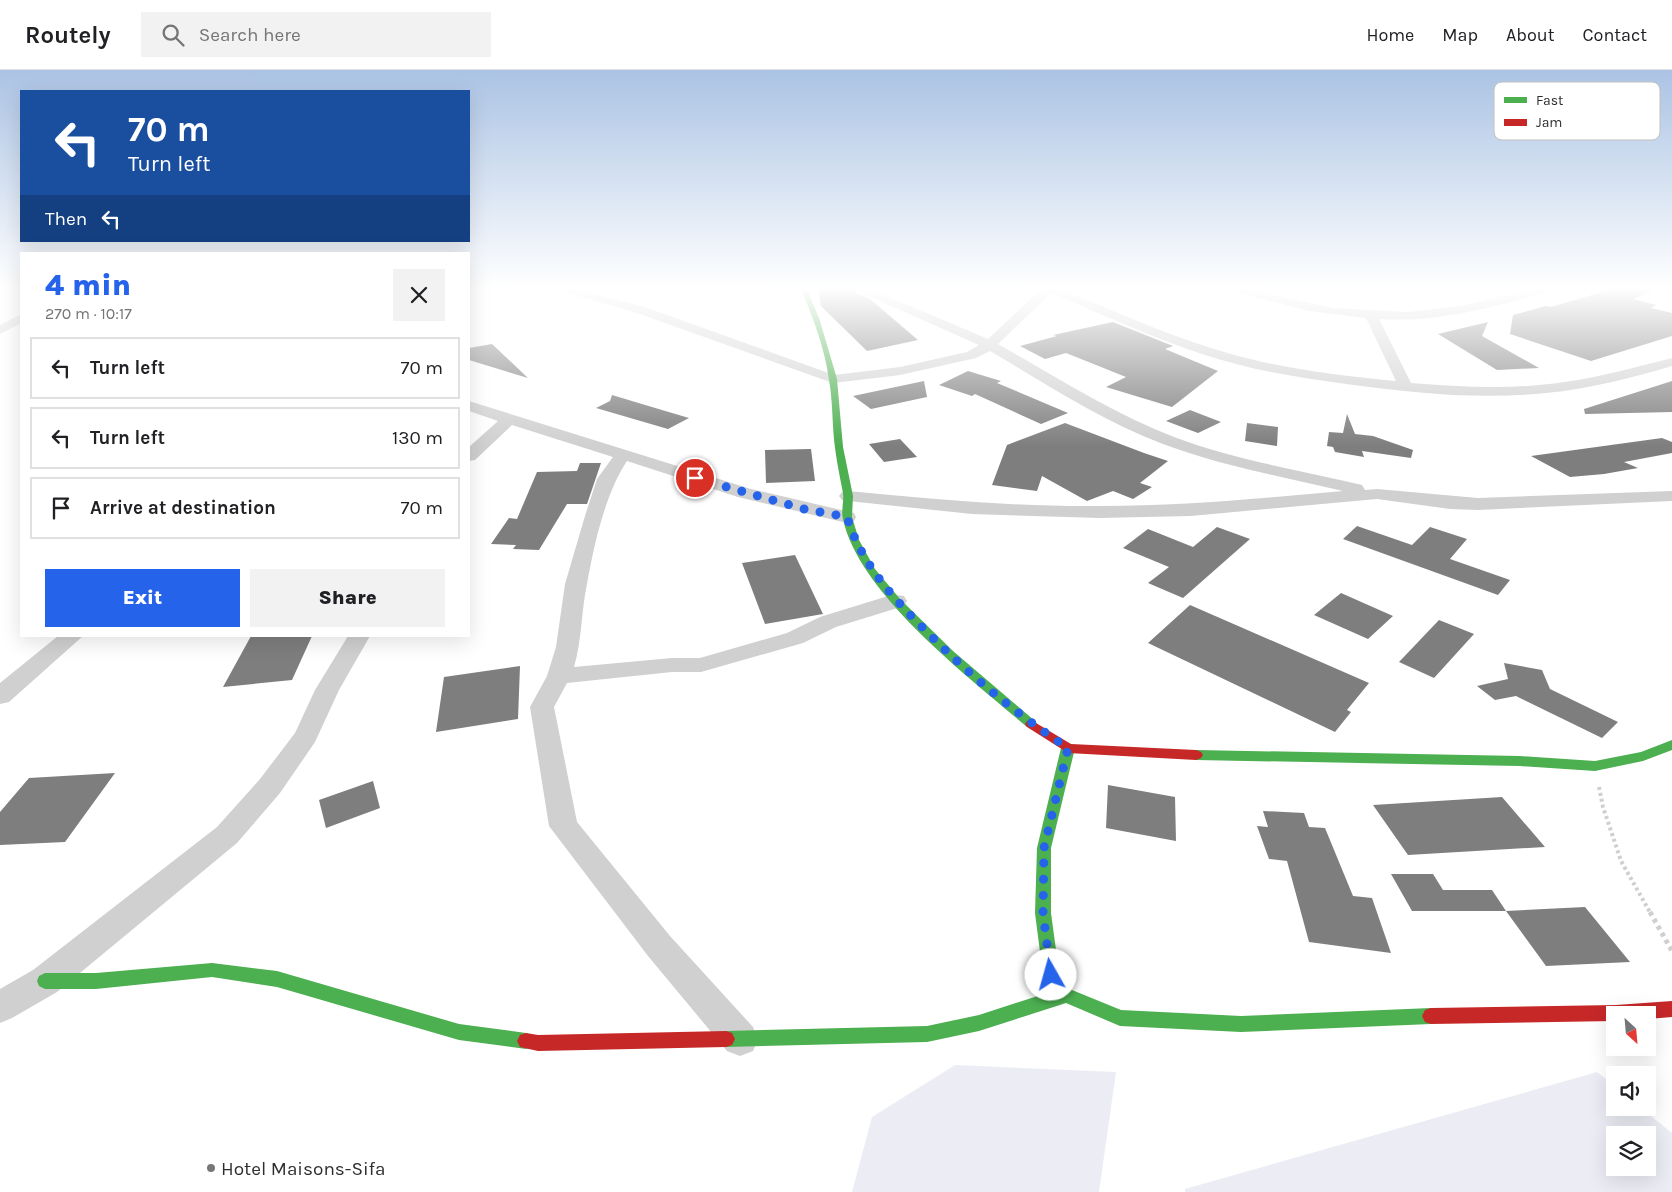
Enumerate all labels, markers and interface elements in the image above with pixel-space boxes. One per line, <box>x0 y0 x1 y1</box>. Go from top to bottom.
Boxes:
search box <box>141 12 491 57</box>
text: Routely <box>25 21 111 49</box>
icon: search <box>159 21 187 49</box>
text: Search here <box>199 24 301 46</box>
text: Home <box>1366 24 1414 46</box>
text: Map <box>1442 24 1478 46</box>
text: About <box>1506 24 1555 46</box>
text: Contact <box>1583 24 1647 46</box>
legend <box>1494 82 1660 140</box>
text: Fast <box>1536 92 1563 109</box>
text: 70 m <box>128 109 210 150</box>
icon: left <box>45 110 110 175</box>
text: Jam <box>1536 114 1562 131</box>
text: Turn left <box>128 151 211 177</box>
icon: left <box>97 205 125 233</box>
text: Then <box>45 208 87 230</box>
text: 4 min <box>45 267 131 303</box>
button: close <box>393 269 445 321</box>
text: 270 m · 10:17 <box>45 304 132 323</box>
icon: left <box>47 354 75 382</box>
text: Turn left <box>90 357 165 379</box>
text: 70 m <box>401 357 443 379</box>
icon: left <box>47 424 75 452</box>
text: Turn left <box>90 427 165 449</box>
text: 130 m <box>392 427 443 449</box>
pin <box>674 457 716 499</box>
icon: arrive <box>681 464 709 492</box>
icon: arrive <box>47 494 75 522</box>
text: Arrive at destination <box>90 497 276 519</box>
text: 70 m <box>401 497 443 519</box>
button: Exit <box>45 569 240 627</box>
button: Share <box>250 569 445 627</box>
position arrow <box>1024 948 1076 1000</box>
north arrow <box>1606 1006 1656 1056</box>
map controls <box>1606 1006 1656 1176</box>
button: sound <box>1606 1066 1656 1116</box>
button: layers <box>1606 1126 1656 1176</box>
place label: Hotel Maisons-Sifa <box>221 1158 386 1180</box>
marker: Hotel Maisons-Sifa <box>205 1162 217 1174</box>

